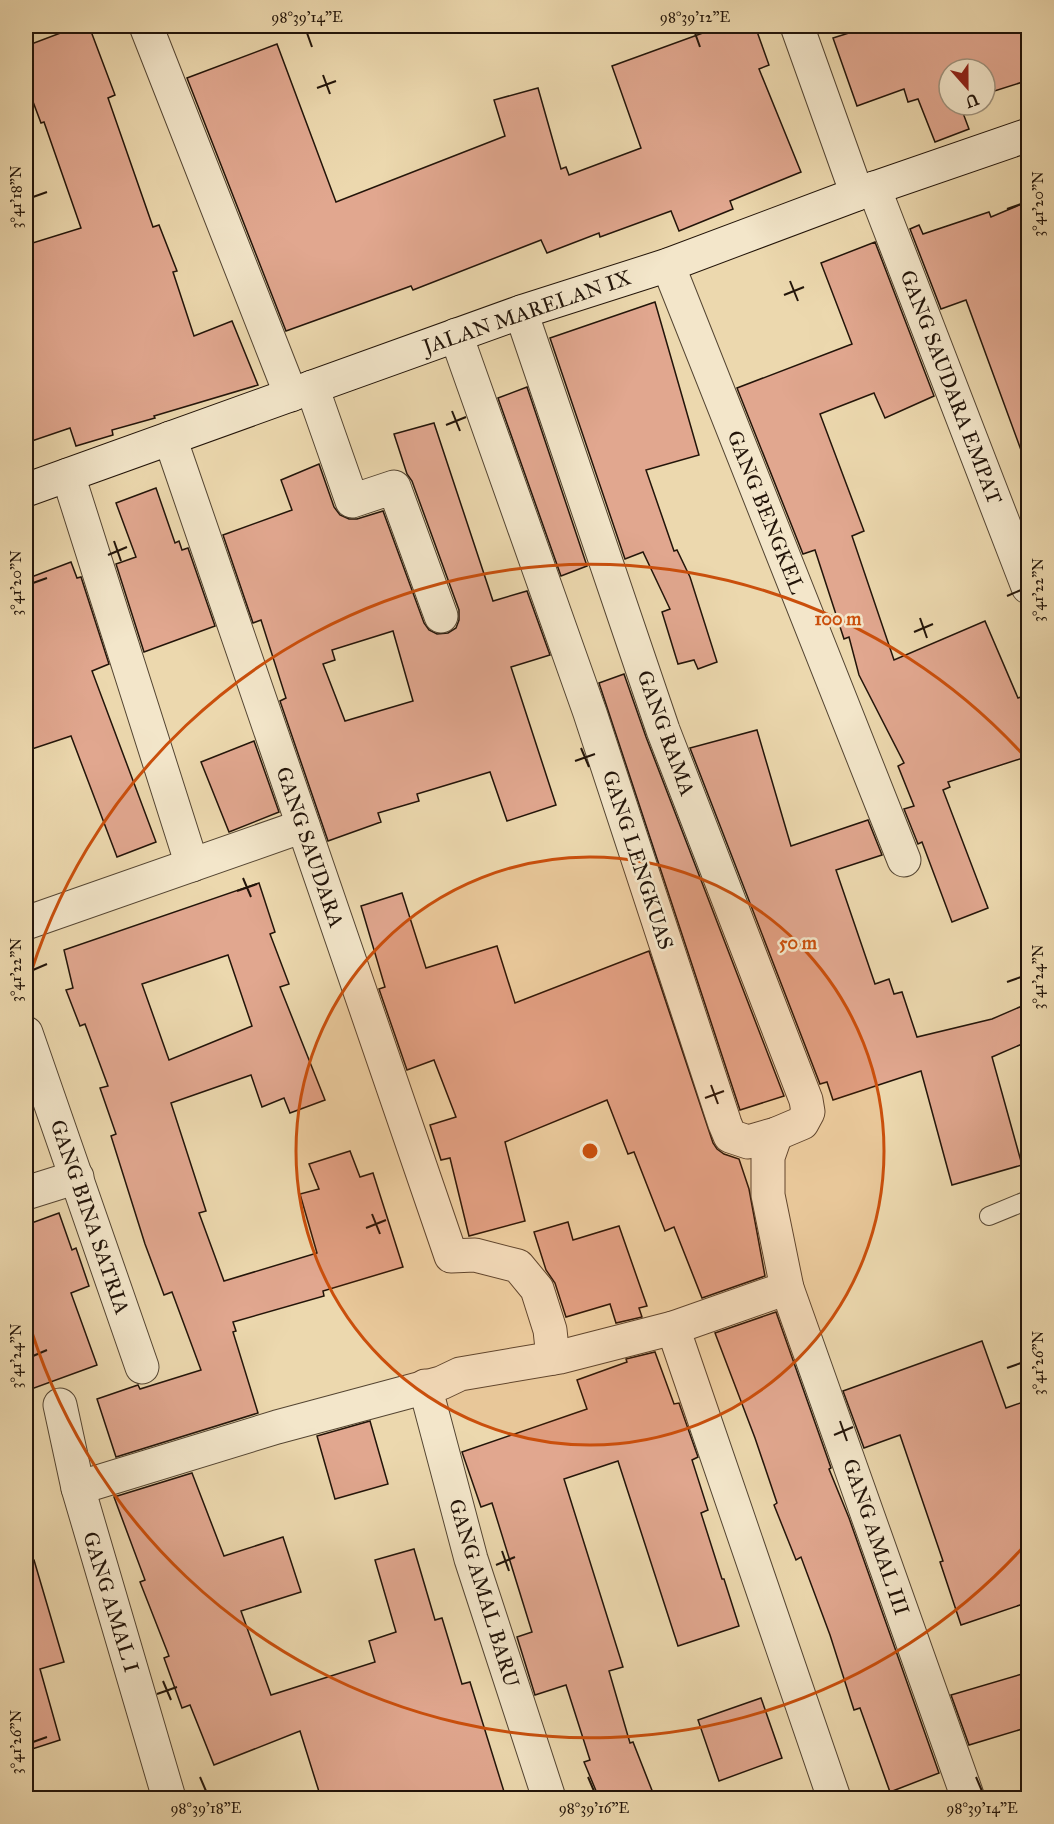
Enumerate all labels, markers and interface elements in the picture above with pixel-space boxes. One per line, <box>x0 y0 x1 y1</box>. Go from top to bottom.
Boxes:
text: 98°39'14"E <box>271 8 343 26</box>
text: 98°39'12"E <box>660 8 730 26</box>
north arrow <box>937 57 997 117</box>
text: U <box>963 89 982 112</box>
text: 3°41'18"N <box>7 165 25 229</box>
text: 3°41'20"N <box>1029 171 1047 237</box>
street label: JALAN MARELAN IX <box>418 264 635 361</box>
street label: GANG SAUDARA EMPAT <box>894 266 1008 508</box>
street label: GANG BENGKEL <box>721 426 811 598</box>
text: 3°41'20"N <box>7 550 25 616</box>
text: 3°41'22"N <box>1029 558 1047 622</box>
text: 100 m <box>815 608 862 630</box>
street label: GANG RAMA <box>631 667 701 799</box>
street label: GANG SAUDARA <box>270 763 350 931</box>
street label: GANG LENGKUAS <box>597 767 679 953</box>
text: 50 m <box>779 932 818 954</box>
text: 3°41'22"N <box>7 938 25 1002</box>
text: 3°41'24"N <box>1029 944 1047 1009</box>
street label: GANG BINA SATRIA <box>44 1116 136 1318</box>
centre of rings <box>580 1141 600 1161</box>
text: 3°41'24"N <box>7 1323 25 1388</box>
text: 3°41'26"N <box>1029 1331 1047 1395</box>
street label: GANG AMAL III <box>837 1455 915 1619</box>
street label: GANG AMAL BARU <box>443 1496 525 1691</box>
street label: GANG AMAL I <box>77 1528 145 1676</box>
text: 3°41'26"N <box>7 1710 25 1774</box>
text: 98°39'18"E <box>171 1799 242 1817</box>
text: 98°39'16"E <box>559 1799 630 1817</box>
text: 98°39'14"E <box>946 1799 1018 1817</box>

